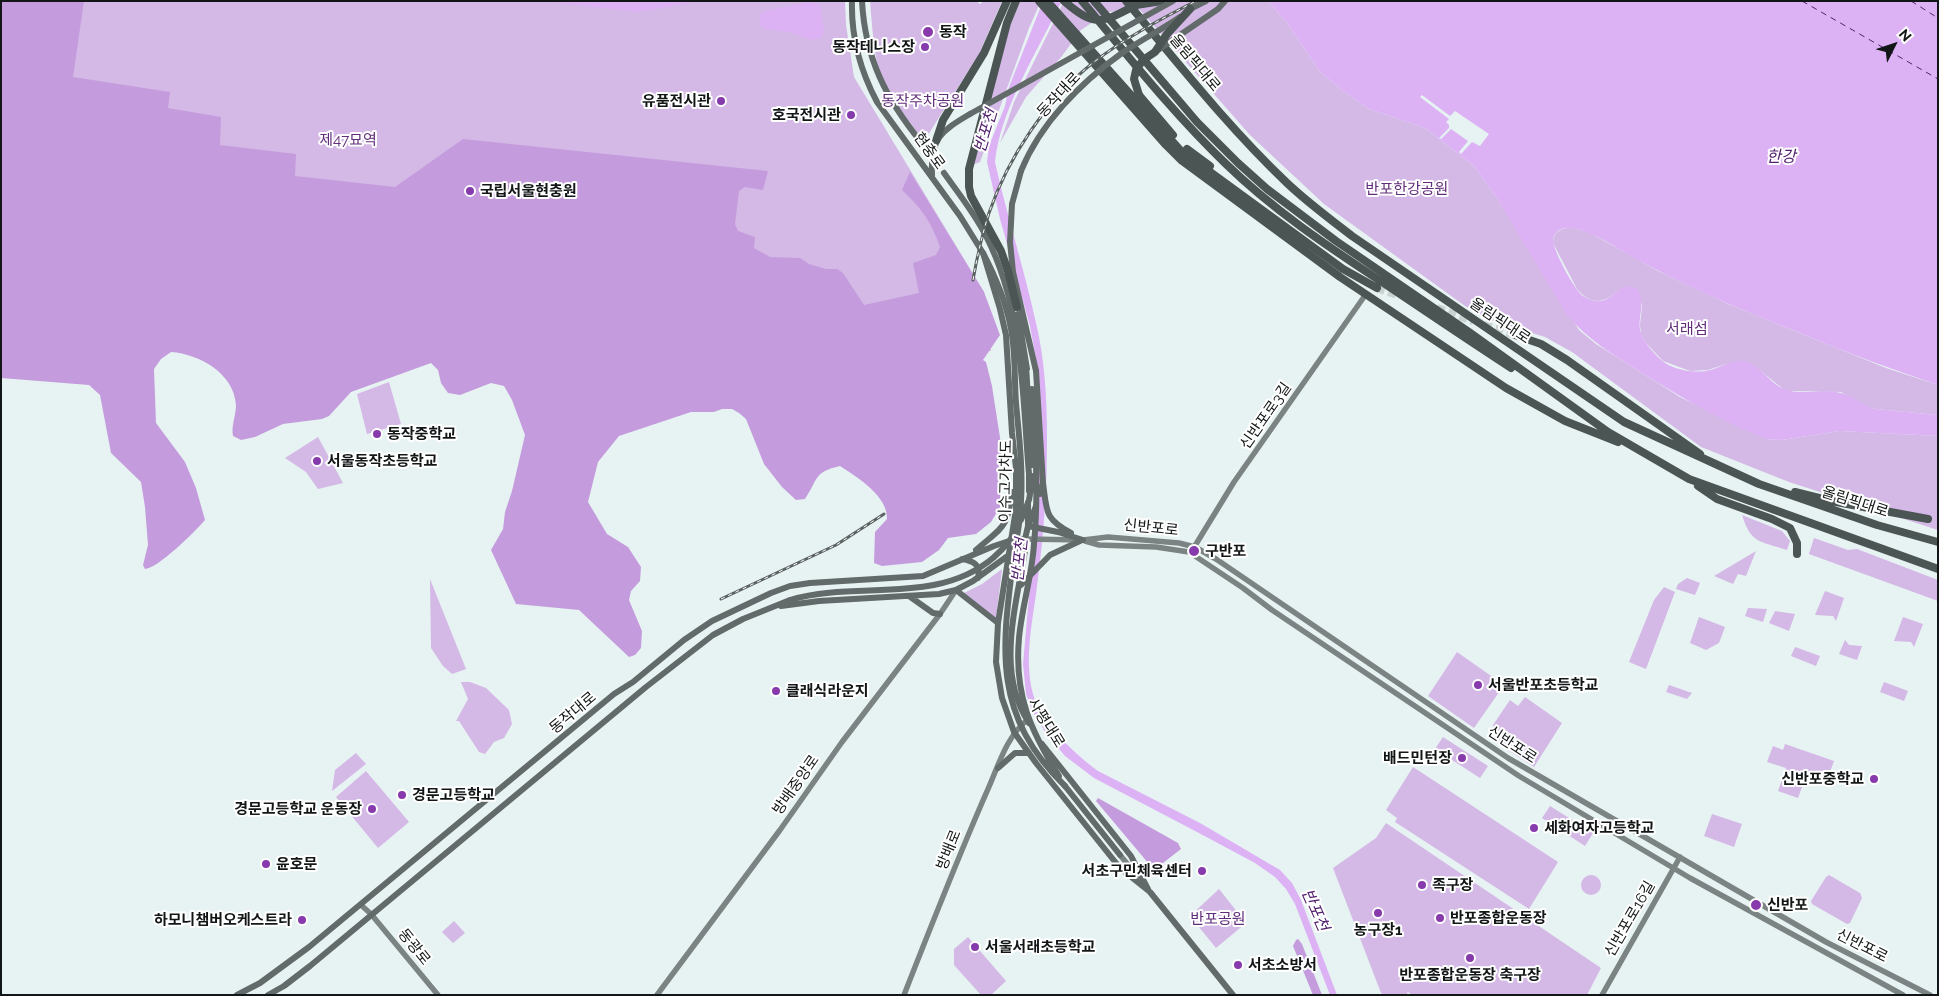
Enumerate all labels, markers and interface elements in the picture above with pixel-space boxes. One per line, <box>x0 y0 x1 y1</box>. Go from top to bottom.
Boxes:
north arrow <box>1869 20 1919 70</box>
place label: 동작 <box>939 23 967 41</box>
marker: 동작 <box>921 25 935 39</box>
text: N <box>1896 26 1915 44</box>
street label: 올림픽대로 <box>1166 31 1224 95</box>
place label: 동작테니스장 <box>832 38 915 56</box>
marker: 동작테니스장 <box>919 41 931 53</box>
street label: 동작대로 <box>1034 69 1084 121</box>
place label: 유품전시관 <box>642 92 711 110</box>
park label: 동작주차공원 <box>882 92 964 110</box>
marker: 유품전시관 <box>715 95 727 107</box>
place label: 호국전시관 <box>772 106 841 124</box>
water label: 반포천 <box>970 107 1002 155</box>
marker: 호국전시관 <box>845 109 857 121</box>
street label: 현충로 <box>910 129 948 173</box>
park label: 제47묘역 <box>319 131 377 149</box>
water label: 한강 <box>1766 147 1796 167</box>
park label: 반포한강공원 <box>1366 180 1448 198</box>
place label: 국립서울현충원 <box>480 182 577 200</box>
marker: 국립서울현충원 <box>464 185 476 197</box>
street label: 올림픽대로 <box>1466 294 1534 348</box>
park label: 서래섬 <box>1666 320 1708 338</box>
street label: 신반포로3길 <box>1237 379 1295 453</box>
place label: 동작중학교 <box>387 425 456 443</box>
marker: 동작중학교 <box>371 428 383 440</box>
street label: 이수고가차도 <box>996 439 1016 523</box>
place label: 서울동작초등학교 <box>327 452 437 470</box>
marker: 서울동작초등학교 <box>311 455 323 467</box>
street label: 올림픽대로 <box>1819 483 1891 521</box>
street label: 신반포로 <box>1123 516 1179 540</box>
water label: 반포천 <box>1008 537 1032 583</box>
place label: 구반포 <box>1205 542 1246 560</box>
marker: 구반포 <box>1187 544 1201 558</box>
place label: 서울반포초등학교 <box>1488 676 1598 694</box>
marker: 서울반포초등학교 <box>1472 679 1484 691</box>
place label: 클래식라운지 <box>786 682 869 700</box>
marker: 클래식라운지 <box>770 685 782 697</box>
street label: 동작대로 <box>546 688 600 738</box>
street label: 사평대로 <box>1024 695 1068 751</box>
street label: 신반포로 <box>1484 722 1540 768</box>
place label: 배드민턴장 <box>1383 749 1452 767</box>
street label: 방배중앙로 <box>769 752 823 818</box>
marker: 배드민턴장 <box>1456 752 1468 764</box>
place label: 신반포중학교 <box>1781 770 1864 788</box>
marker: 신반포중학교 <box>1868 773 1880 785</box>
place label: 경문고등학교 <box>412 786 495 804</box>
marker: 경문고등학교 <box>396 789 408 801</box>
place label: 경문고등학교 운동장 <box>234 800 362 818</box>
marker: 경문고등학교 운동장 <box>366 803 378 815</box>
place label: 세화여자고등학교 <box>1544 819 1654 837</box>
marker: 세화여자고등학교 <box>1528 822 1540 834</box>
street label: 방배로 <box>933 827 965 873</box>
place label: 윤호문 <box>276 855 317 873</box>
marker: 윤호문 <box>260 858 272 870</box>
place label: 서초구민체육센터 <box>1082 862 1192 880</box>
marker: 서초구민체육센터 <box>1196 865 1208 877</box>
place label: 족구장 <box>1432 876 1473 894</box>
street label: 신반포로16길 <box>1601 878 1659 960</box>
marker: 족구장 <box>1416 879 1428 891</box>
water label: 반포천 <box>1297 886 1333 934</box>
place label: 신반포 <box>1767 896 1808 914</box>
marker: 신반포 <box>1749 898 1763 912</box>
marker: 농구장1 <box>1372 907 1384 919</box>
place label: 반포종합운동장 <box>1450 909 1547 927</box>
park label: 반포공원 <box>1190 910 1246 928</box>
place label: 하모니챔버오케스트라 <box>154 911 292 929</box>
marker: 반포종합운동장 <box>1434 912 1446 924</box>
marker: 하모니챔버오케스트라 <box>296 914 308 926</box>
place label: 농구장1 <box>1354 921 1402 939</box>
street label: 동광로 <box>394 925 434 969</box>
street label: 신반포로 <box>1833 925 1891 967</box>
place label: 서울서래초등학교 <box>985 938 1095 956</box>
marker: 서울서래초등학교 <box>969 941 981 953</box>
marker: 반포종합운동장 축구장 <box>1464 952 1476 964</box>
place label: 서초소방서 <box>1248 956 1317 974</box>
marker: 서초소방서 <box>1232 959 1244 971</box>
place label: 반포종합운동장 축구장 <box>1399 966 1541 984</box>

